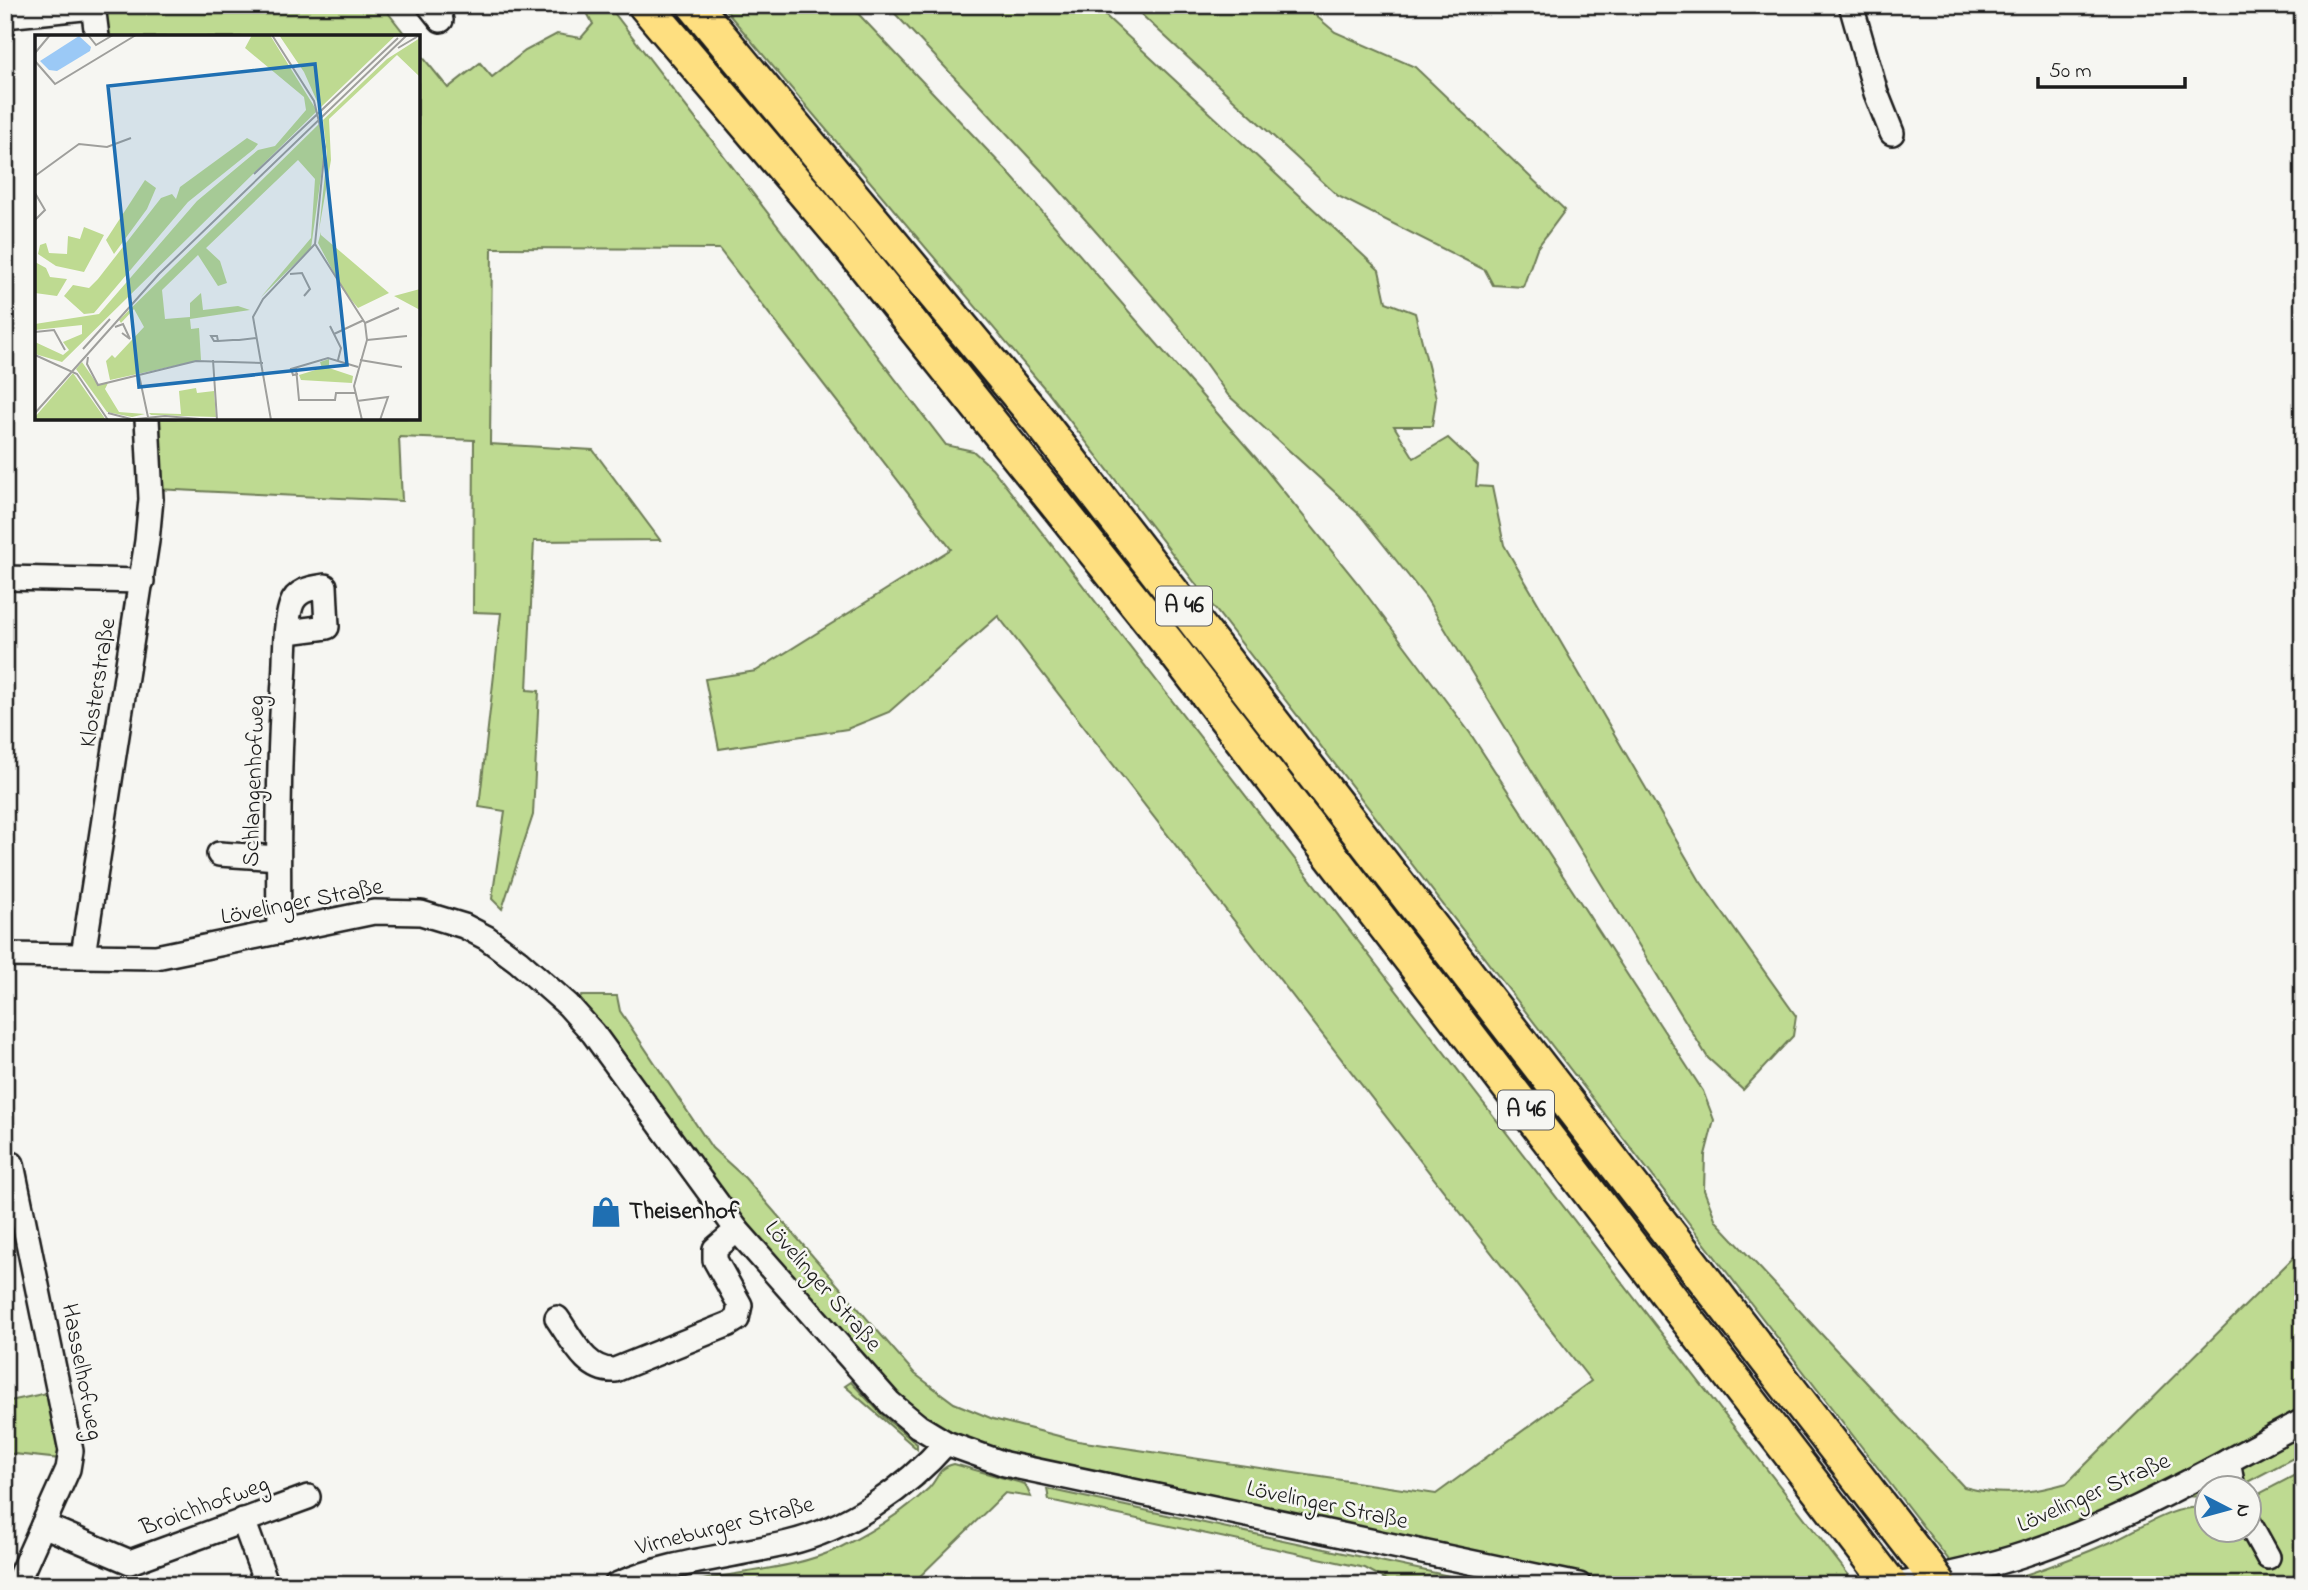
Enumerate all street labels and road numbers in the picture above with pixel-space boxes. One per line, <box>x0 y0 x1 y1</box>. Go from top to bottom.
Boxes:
road number: A 46 <box>1156 586 1212 626</box>
street label: Klosterstraße <box>71 616 127 750</box>
street label: Schlangenhofweg <box>235 694 275 868</box>
street label: Lövelinger Straße <box>218 870 386 936</box>
road number: A 46 <box>1498 1091 1554 1130</box>
street label: Lövelinger Straße <box>755 1213 889 1361</box>
street label: Hasselhofweg <box>51 1301 111 1443</box>
street label: Lövelinger Straße <box>2012 1444 2176 1543</box>
street label: Broichhofweg <box>135 1468 274 1547</box>
street label: Lövelinger Straße <box>1243 1472 1411 1540</box>
street label: Virneburger Straße <box>631 1488 818 1566</box>

